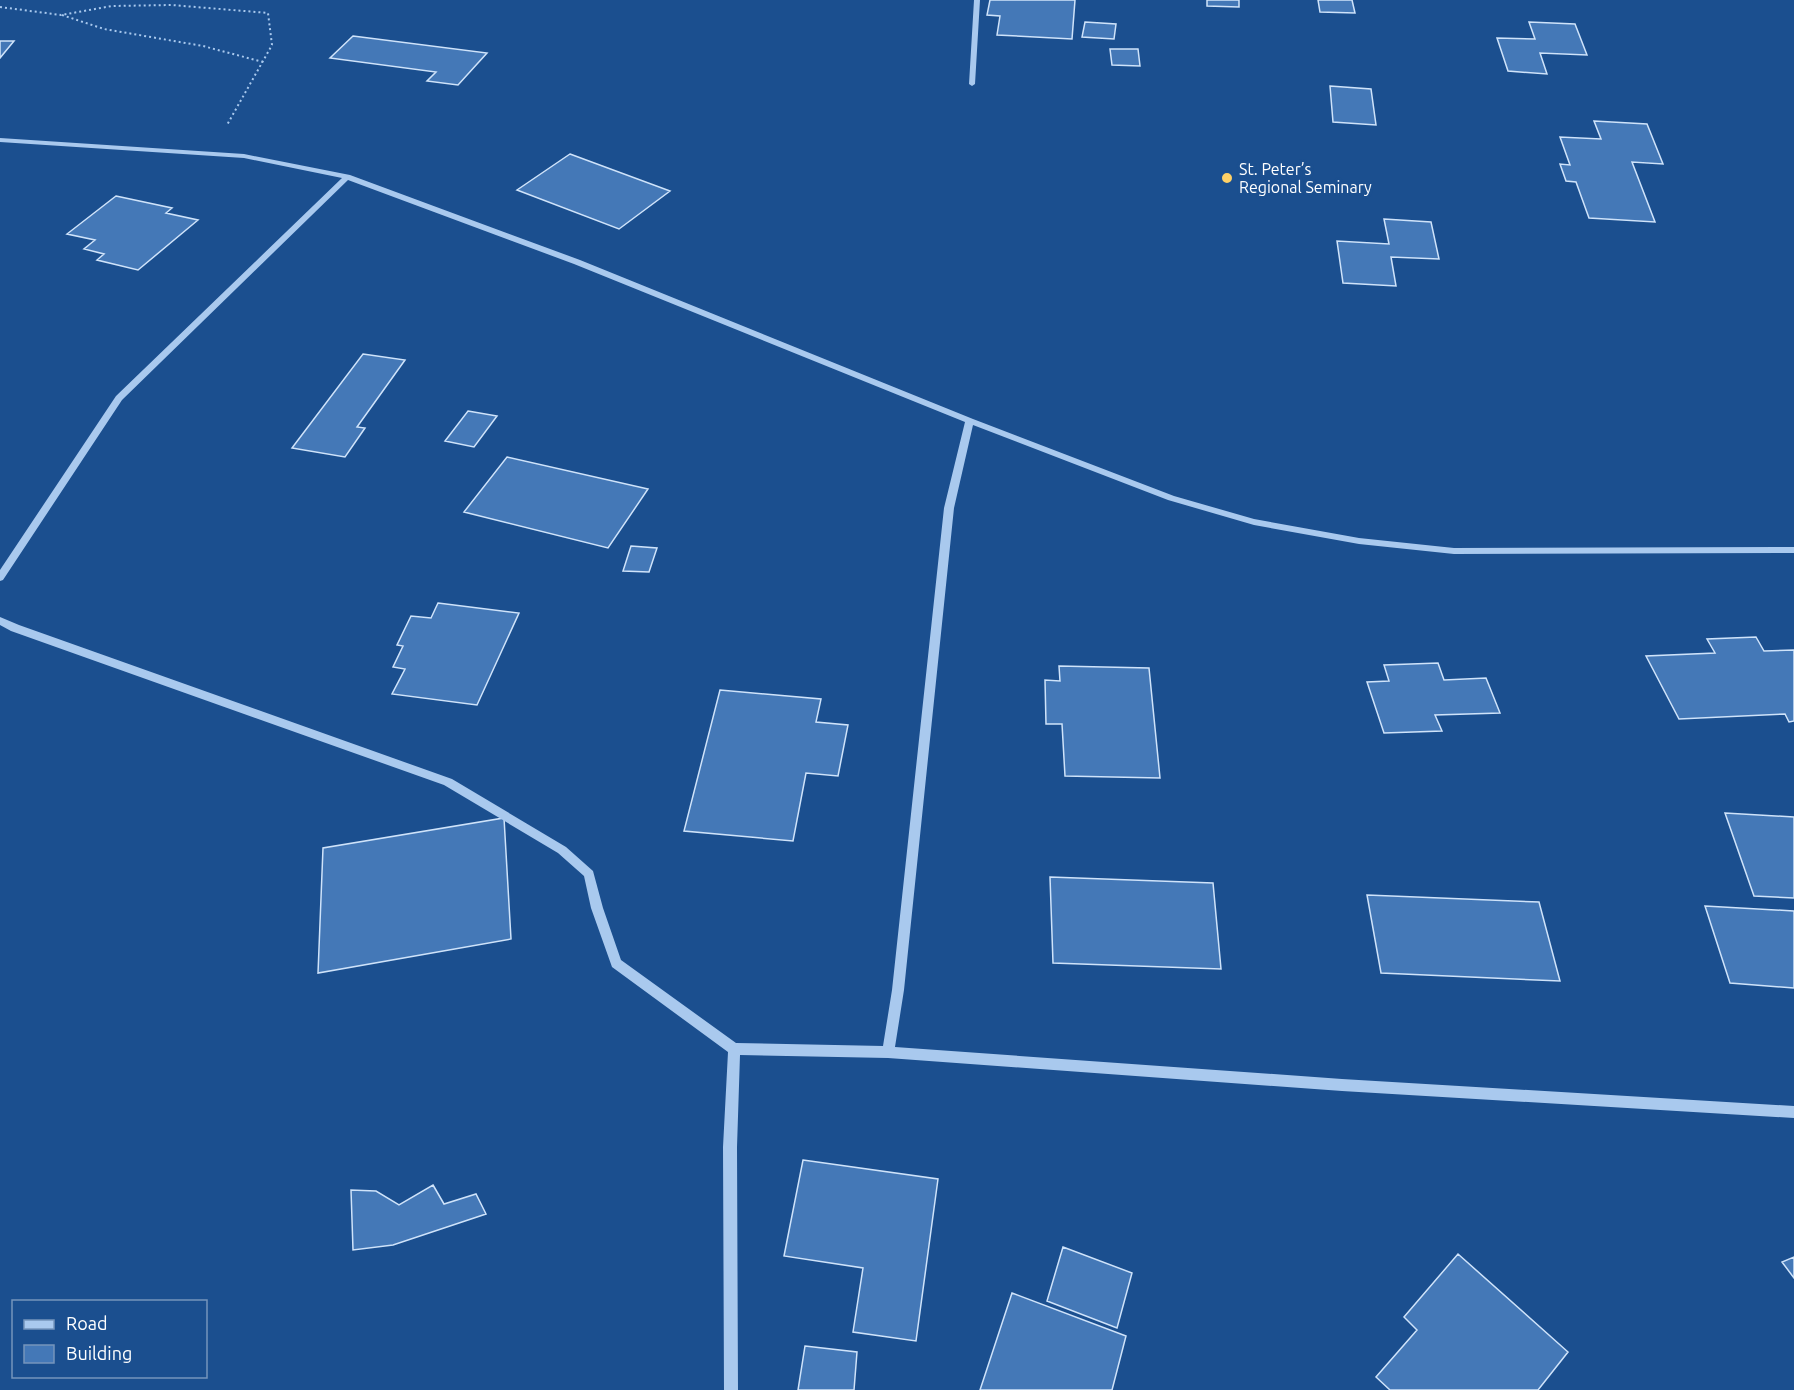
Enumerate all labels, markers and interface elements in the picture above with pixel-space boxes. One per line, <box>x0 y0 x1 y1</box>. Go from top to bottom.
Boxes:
place label: St. Peter’s Regional Seminary <box>1239 160 1372 196</box>
marker: St. Peter’s Regional Seminary <box>1220 171 1234 185</box>
legend <box>12 1300 207 1378</box>
text: Road <box>66 1313 108 1333</box>
text: Building <box>66 1343 132 1363</box>

